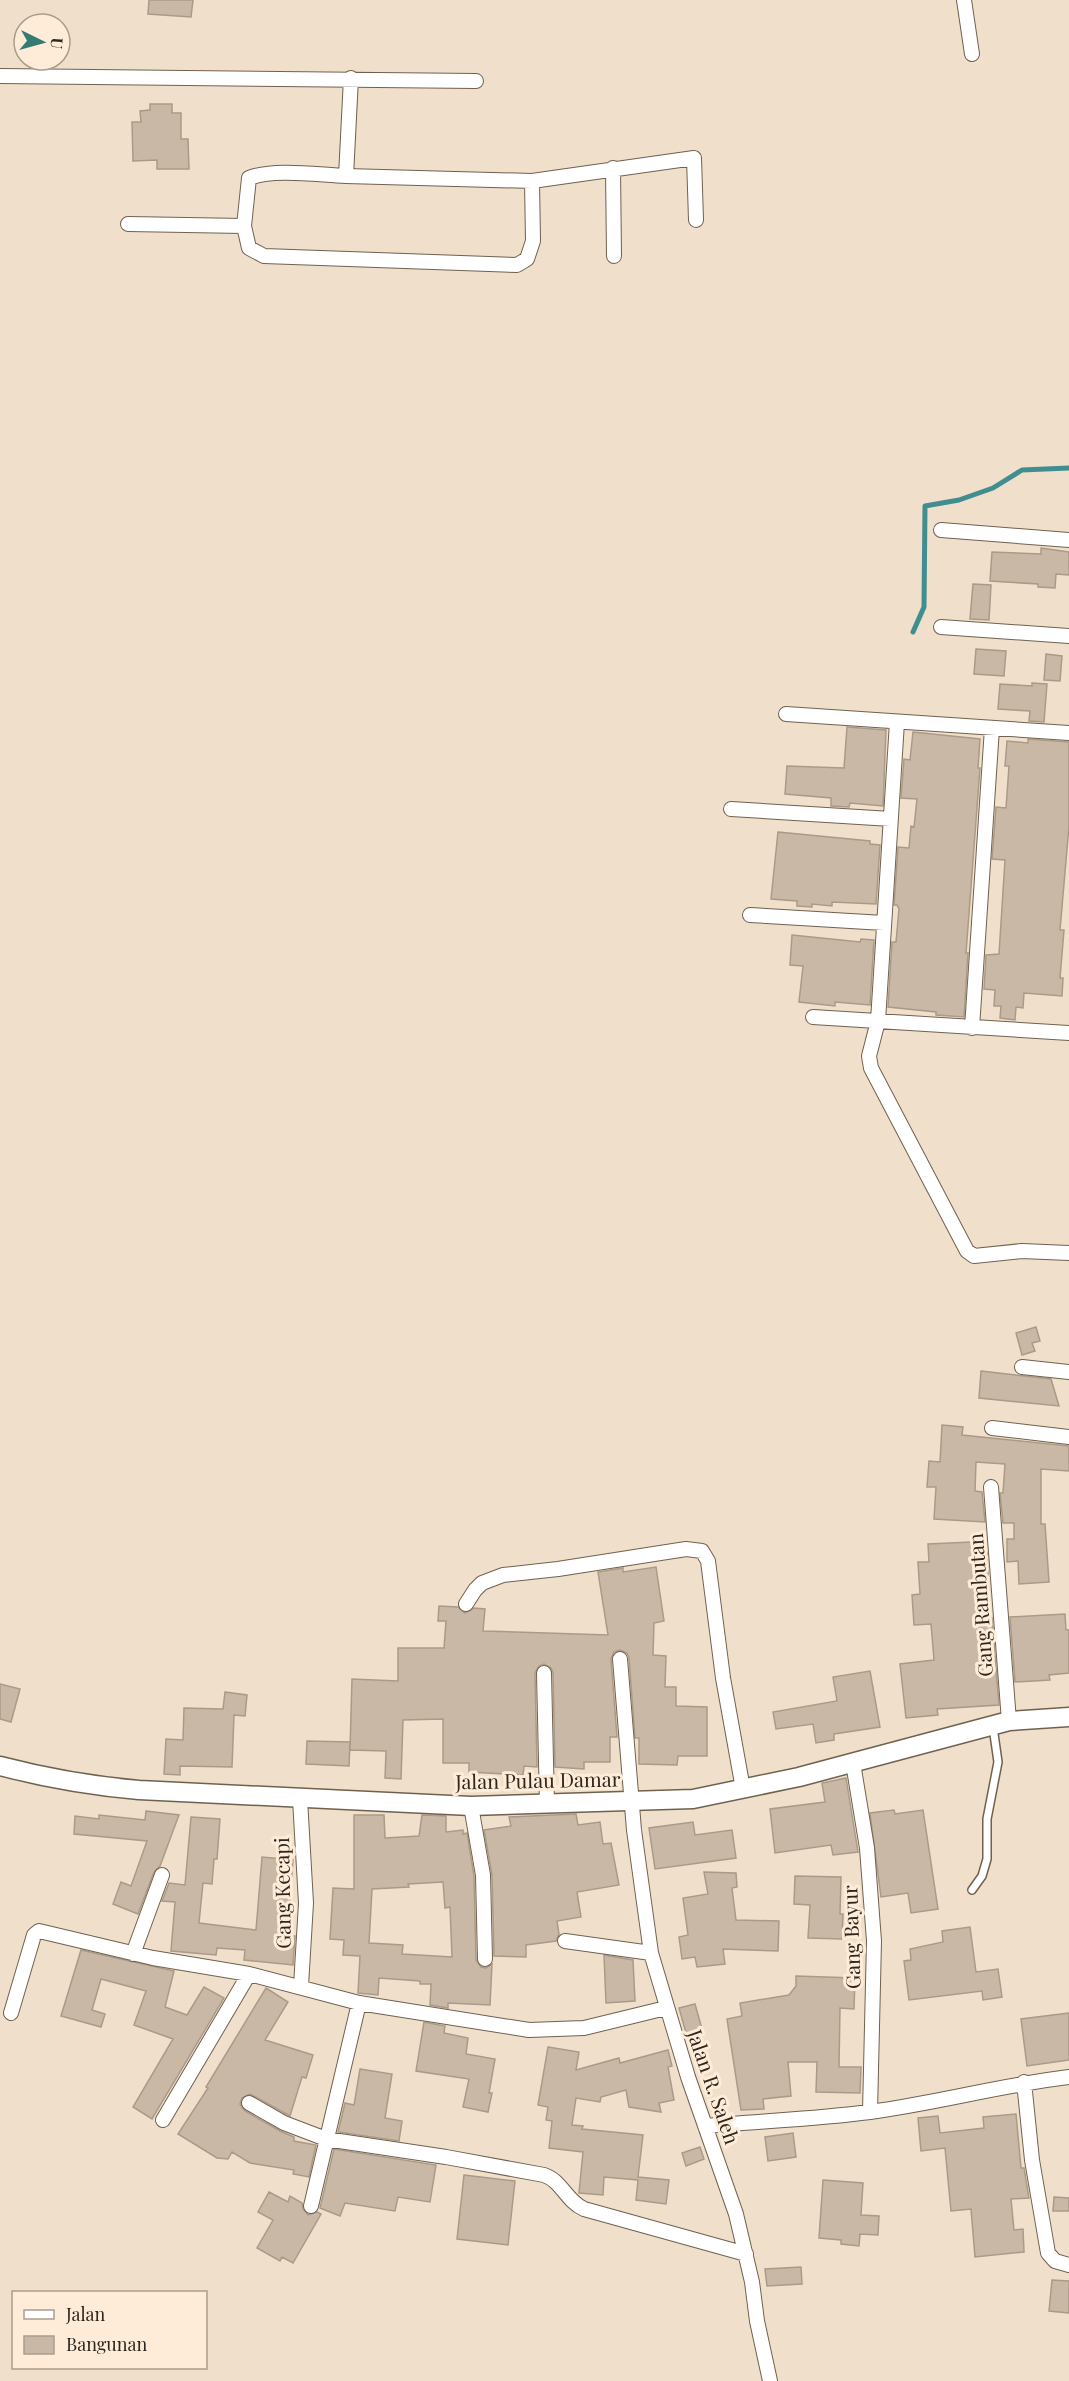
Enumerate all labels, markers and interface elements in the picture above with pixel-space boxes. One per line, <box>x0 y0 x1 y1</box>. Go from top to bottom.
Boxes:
north arrow <box>12 12 72 72</box>
text: U <box>47 37 68 50</box>
street label: Gang Rambutan <box>961 1532 998 1678</box>
street label: Jalan Pulau Damar <box>454 1765 621 1794</box>
street label: Gang Kecapi <box>267 1837 296 1949</box>
street label: Gang Bayur <box>835 1884 866 1990</box>
street label: Jalan R. Saleh <box>682 2025 747 2148</box>
legend <box>12 2291 207 2369</box>
text: Jalan <box>65 2302 106 2326</box>
text: Bangunan <box>66 2332 147 2356</box>

